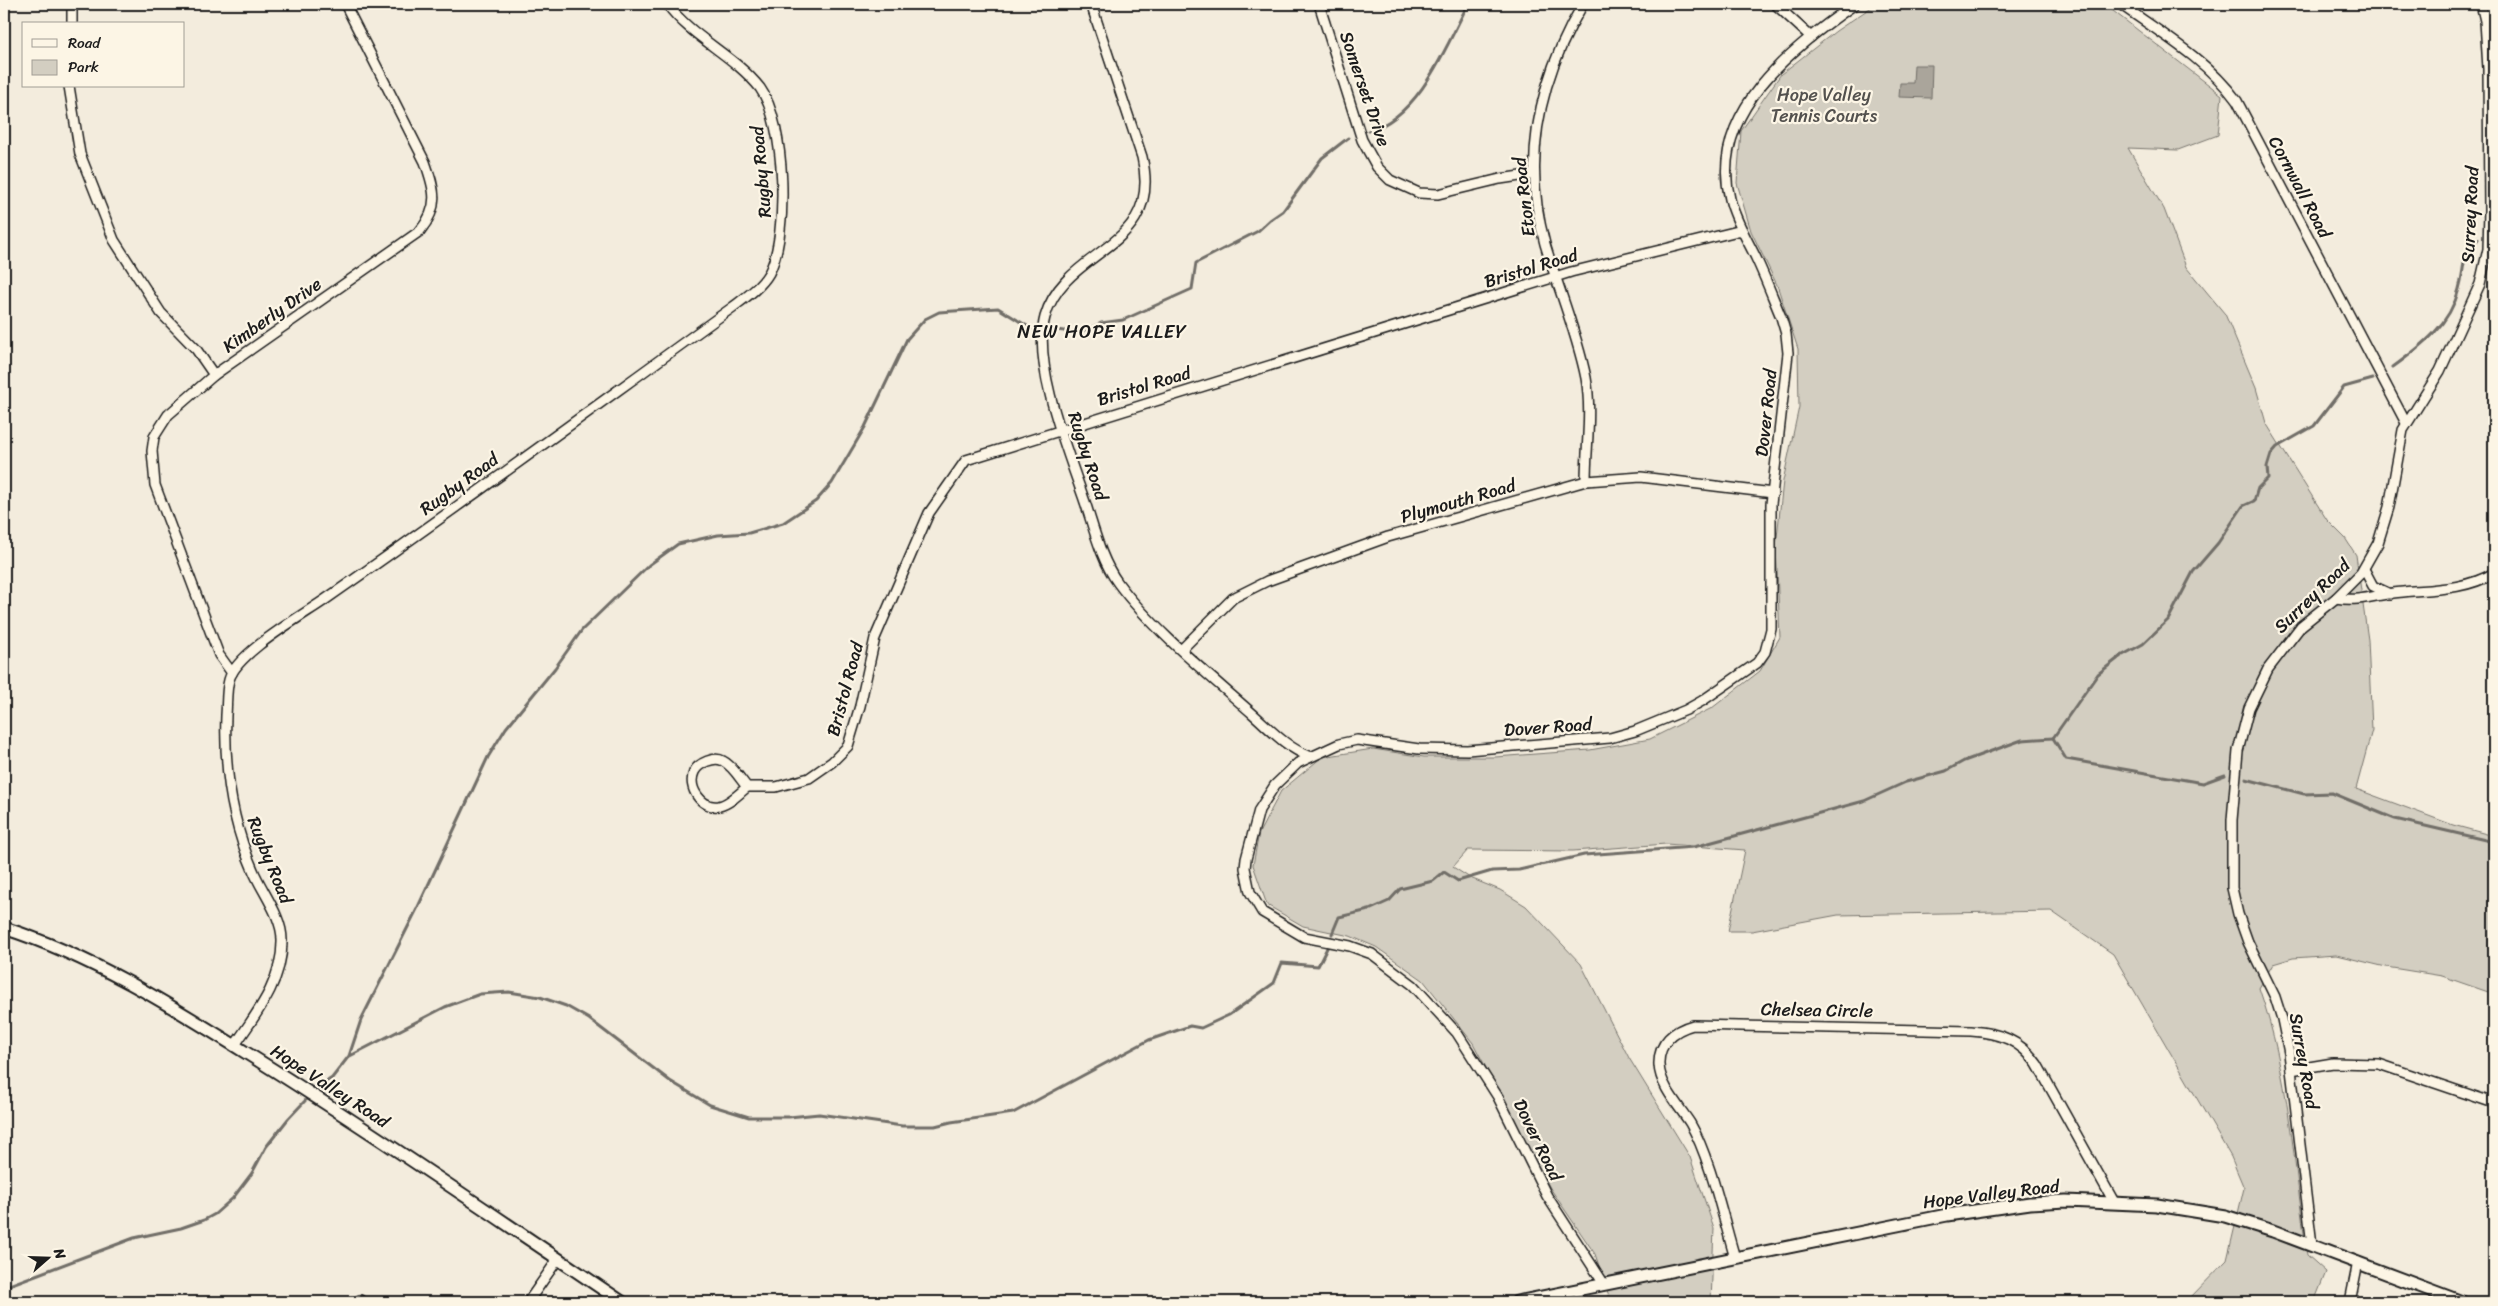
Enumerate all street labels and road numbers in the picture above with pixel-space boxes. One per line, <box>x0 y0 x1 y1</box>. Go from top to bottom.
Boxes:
street label: Somerset Drive <box>1330 27 1400 151</box>
street label: Rugby Road <box>741 123 781 219</box>
street label: Cornwall Road <box>2260 130 2341 245</box>
street label: Eton Road <box>1503 154 1545 239</box>
street label: Surrey Road <box>2451 164 2489 264</box>
street label: Bristol Road <box>1480 238 1583 297</box>
street label: Kimberly Drive <box>215 269 329 361</box>
street label: Bristol Road <box>1093 356 1196 415</box>
street label: Dover Road <box>1745 366 1787 458</box>
street label: Rugby Road <box>1059 407 1118 506</box>
street label: Rugby Road <box>412 443 507 524</box>
street label: Plymouth Road <box>1397 469 1521 533</box>
street label: Surrey Road <box>2266 550 2359 641</box>
street label: Bristol Road <box>817 637 873 740</box>
street label: Dover Road <box>1503 708 1594 746</box>
street label: Rugby Road <box>238 811 303 910</box>
street label: Chelsea Circle <box>1761 993 1873 1027</box>
street label: Surrey Road <box>2280 1010 2328 1113</box>
street label: Hope Valley Road <box>264 1035 398 1138</box>
street label: Dover Road <box>1504 1093 1572 1188</box>
street label: Hope Valley Road <box>1921 1170 2063 1218</box>

